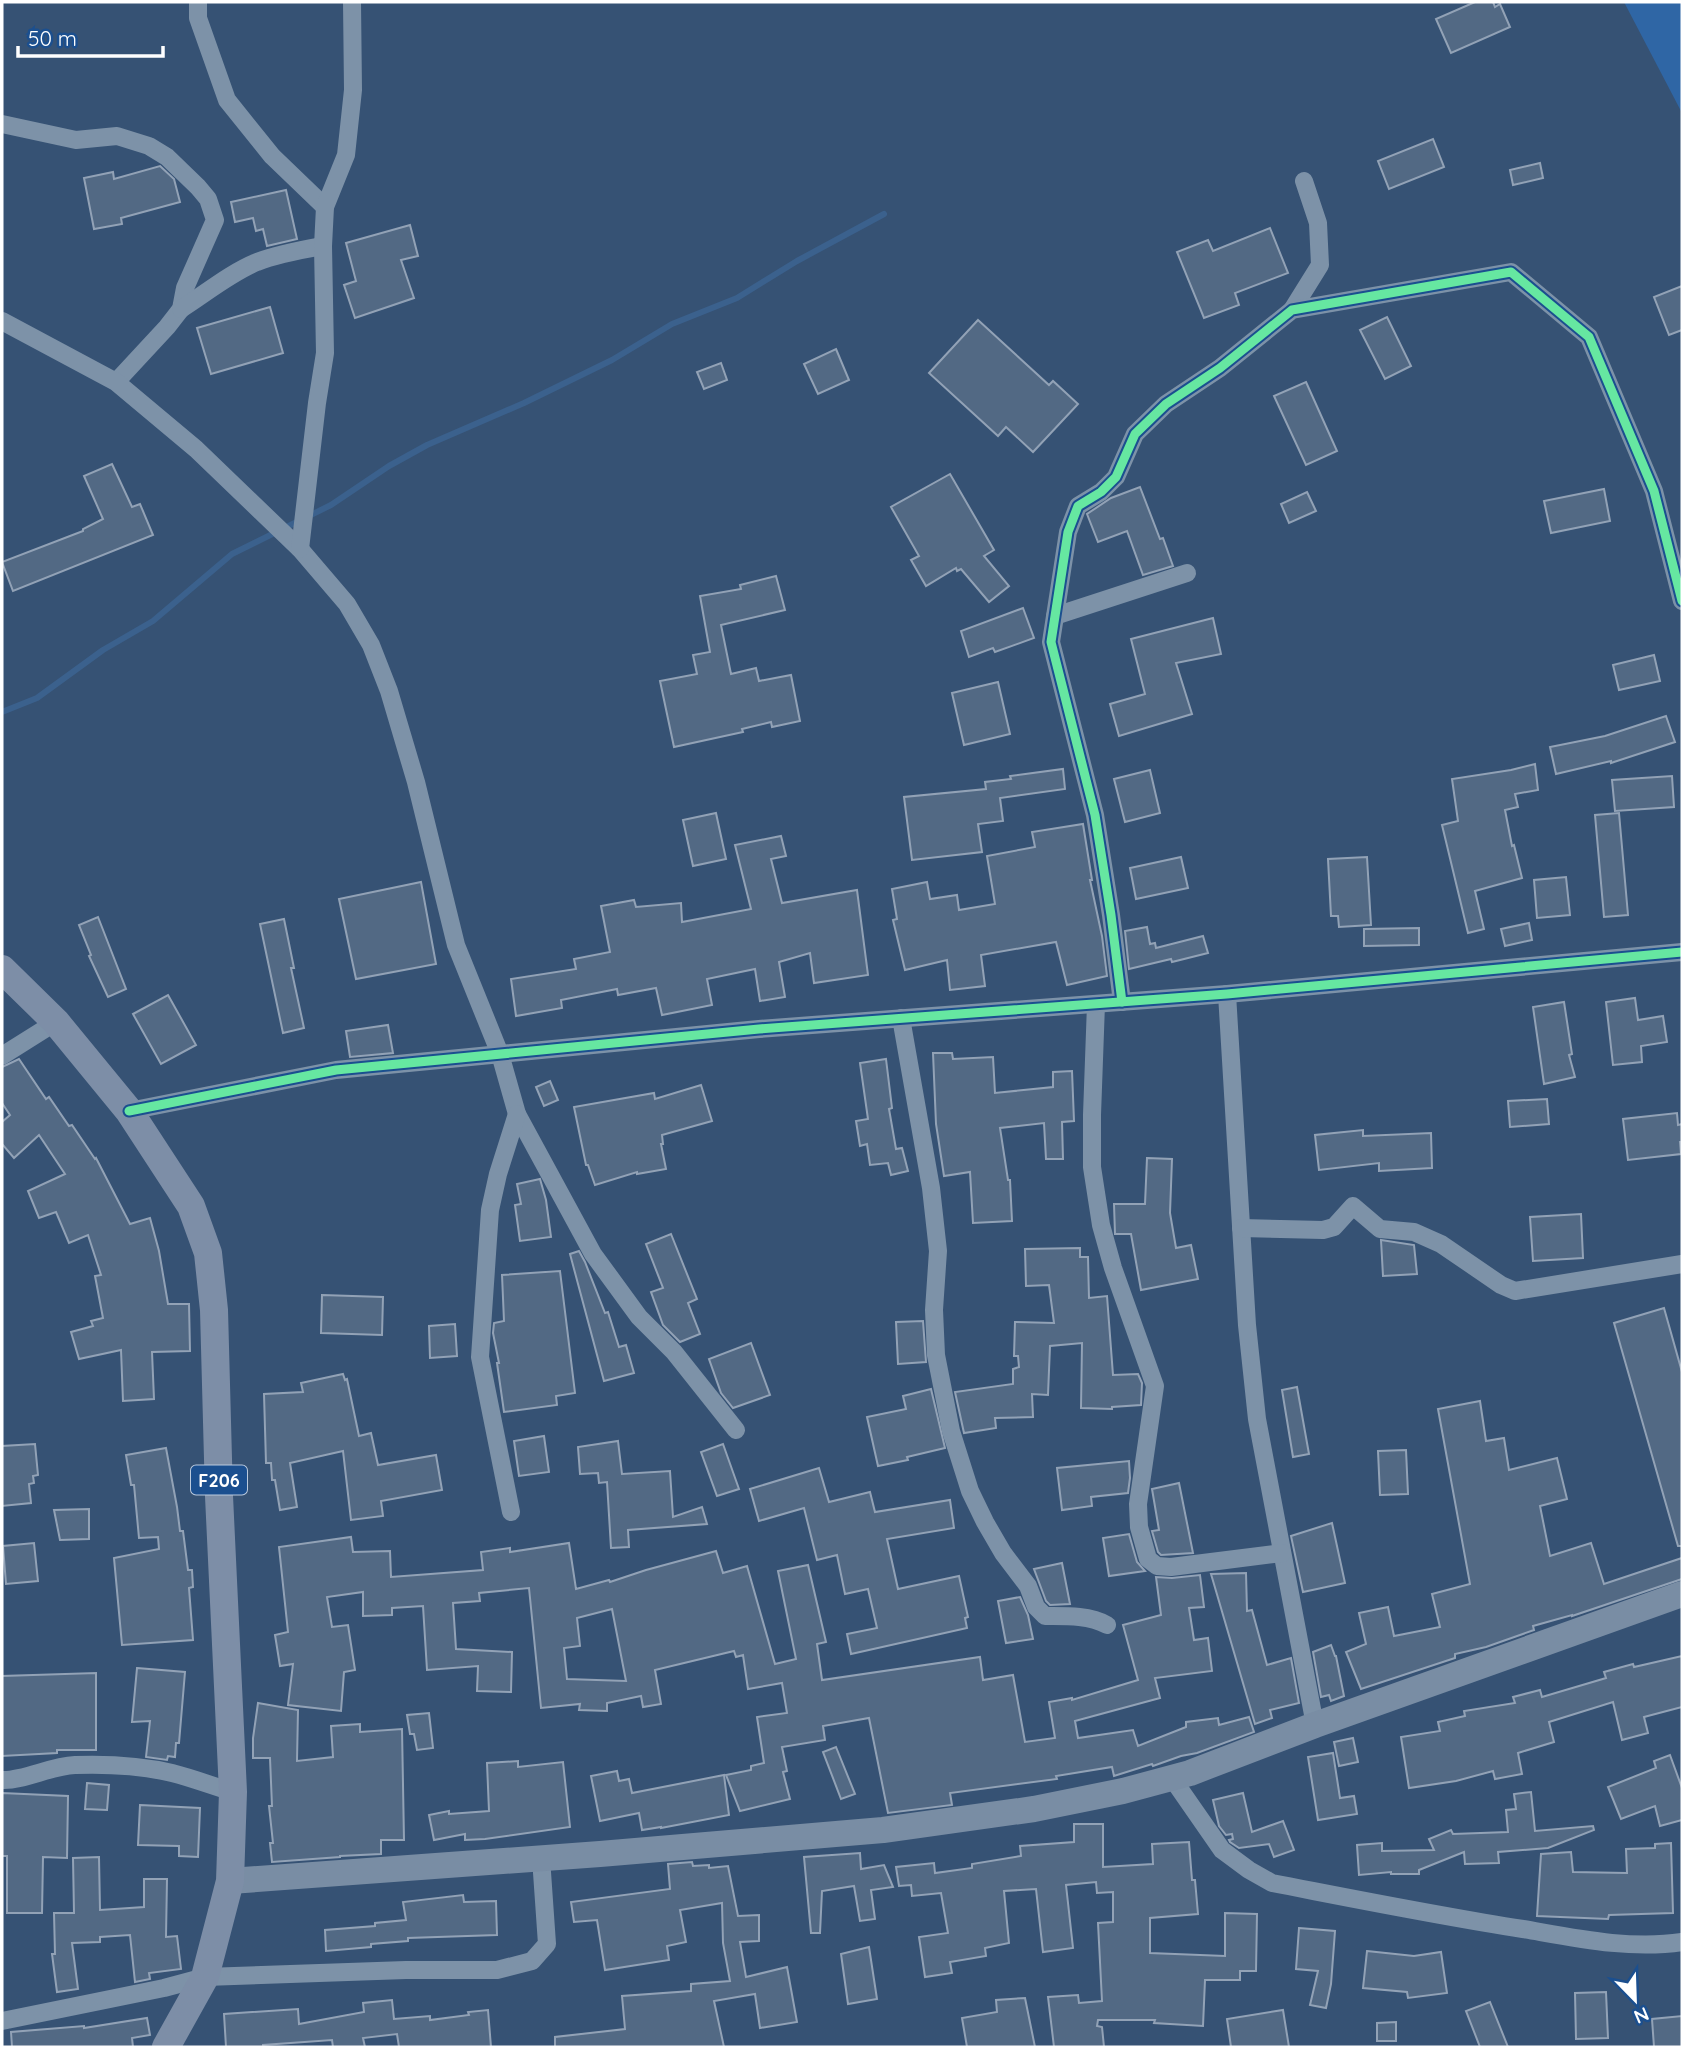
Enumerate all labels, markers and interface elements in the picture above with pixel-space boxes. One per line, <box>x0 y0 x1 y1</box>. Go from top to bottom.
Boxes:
scale bar <box>18 14 163 58</box>
text: 50 m <box>28 25 77 51</box>
road number: F206 <box>191 1465 247 1494</box>
north arrow <box>1600 1965 1670 2035</box>
text: N <box>1631 2002 1653 2029</box>

